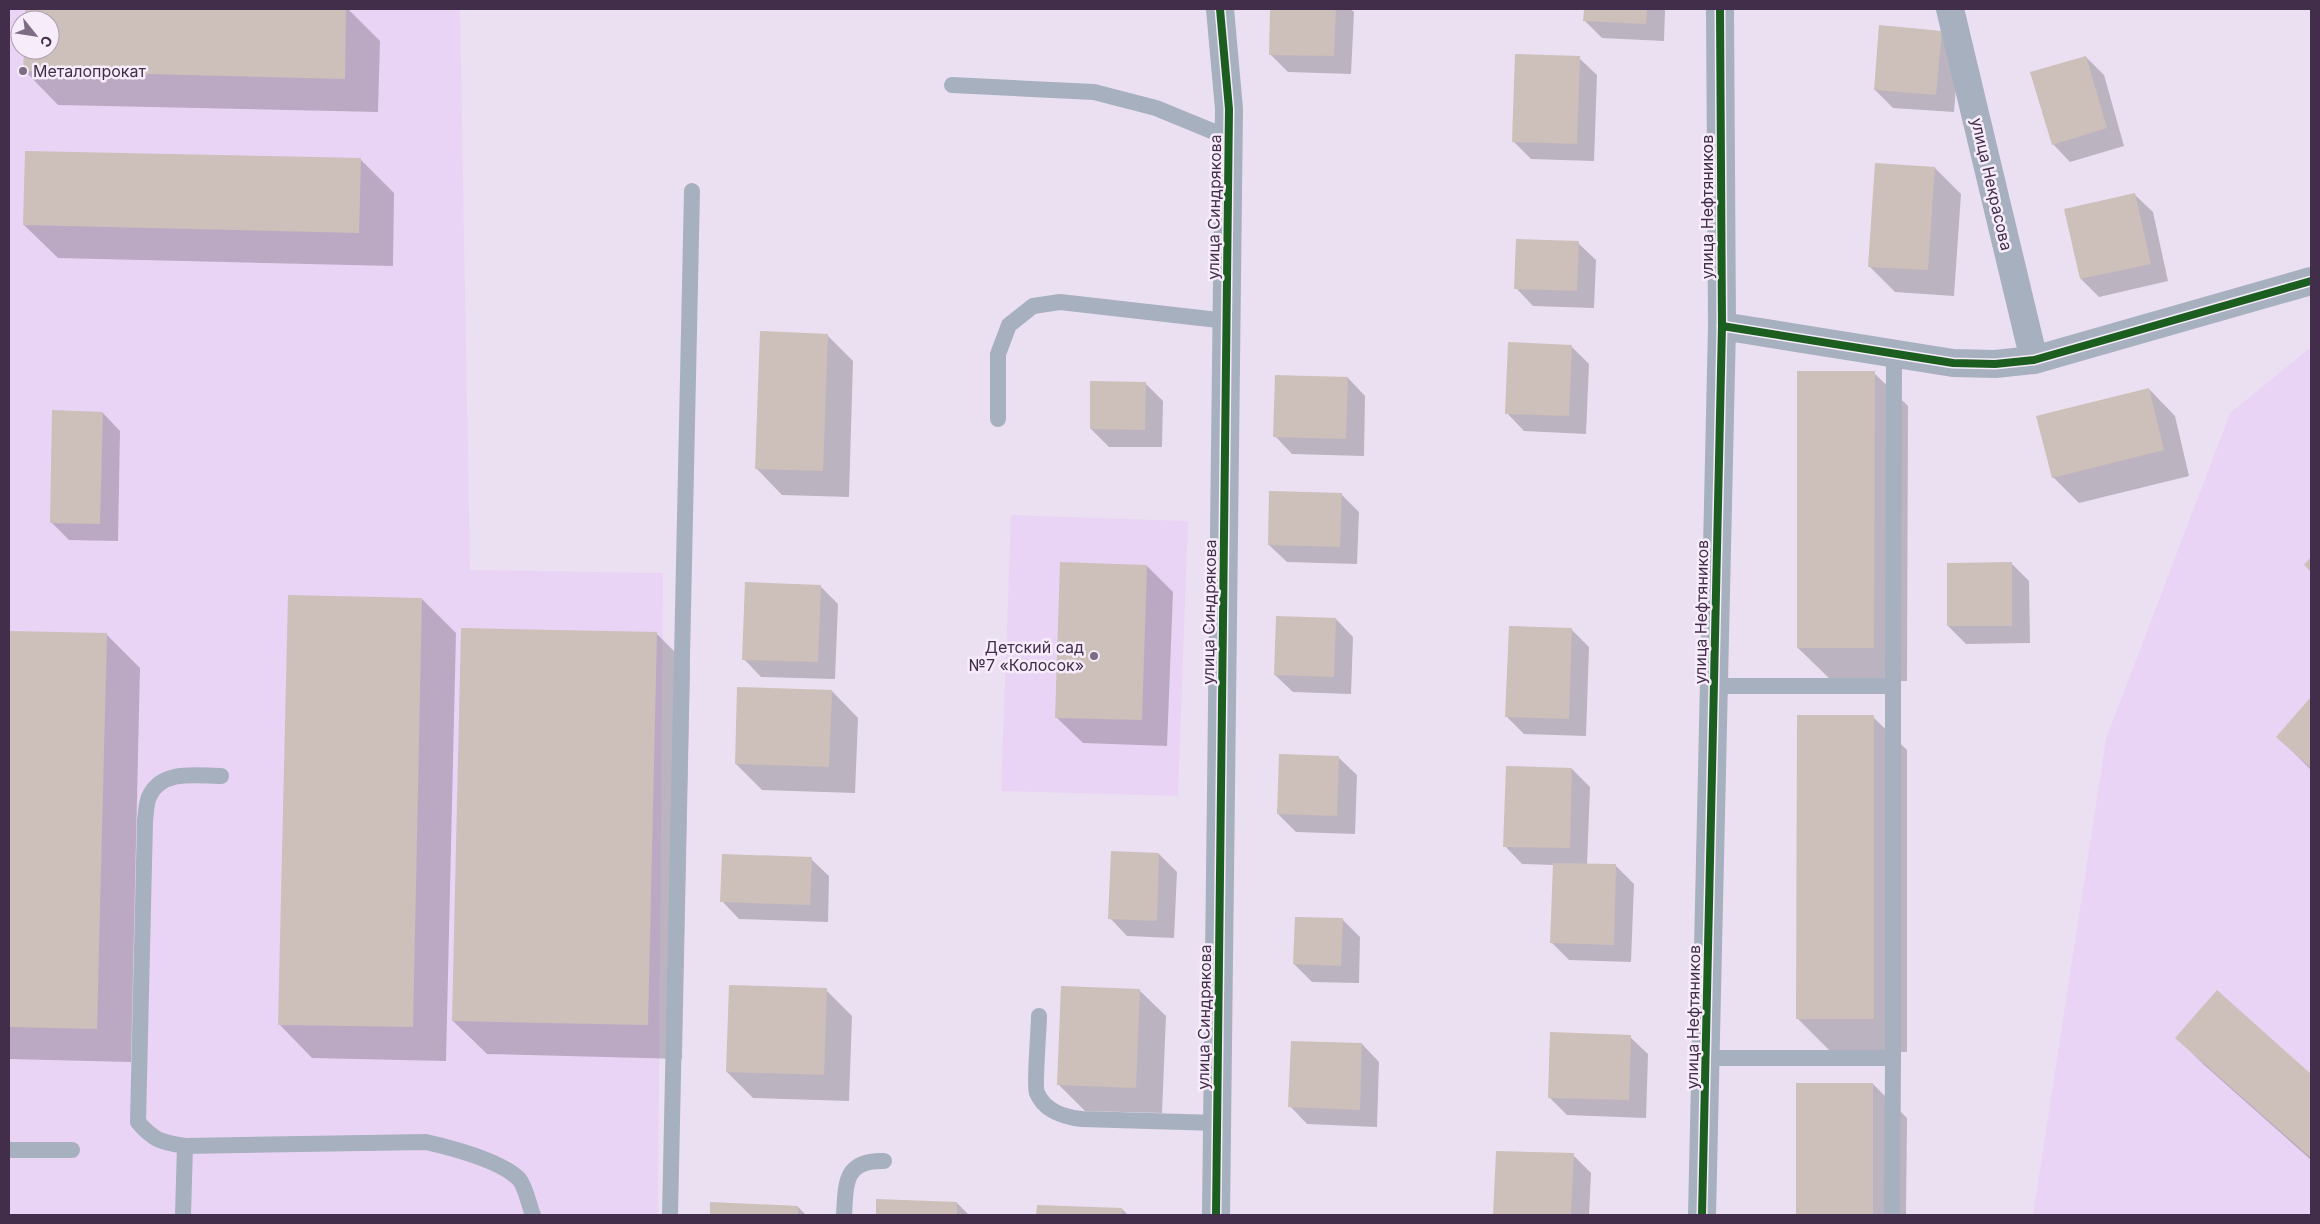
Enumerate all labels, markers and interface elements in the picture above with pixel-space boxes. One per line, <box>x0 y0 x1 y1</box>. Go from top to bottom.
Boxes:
north arrow <box>10 10 60 60</box>
text: С <box>37 33 57 50</box>
place label: Металопрокат <box>33 61 146 81</box>
marker: Металопрокат <box>17 65 29 77</box>
street label: улица Некрасова <box>1967 116 2017 252</box>
street label: улица Синдрякова <box>1203 134 1225 280</box>
street label: улица Нефтяников <box>1697 135 1717 279</box>
street label: улица Синдрякова <box>1198 539 1220 685</box>
street label: улица Нефтяников <box>1690 540 1712 684</box>
place label: Детский сад №7 «Колосок» <box>968 637 1084 675</box>
marker: Детский сад №7 «Колосок» <box>1088 650 1100 662</box>
street label: улица Синдрякова <box>1193 944 1215 1090</box>
street label: улица Нефтяников <box>1682 945 1704 1089</box>

